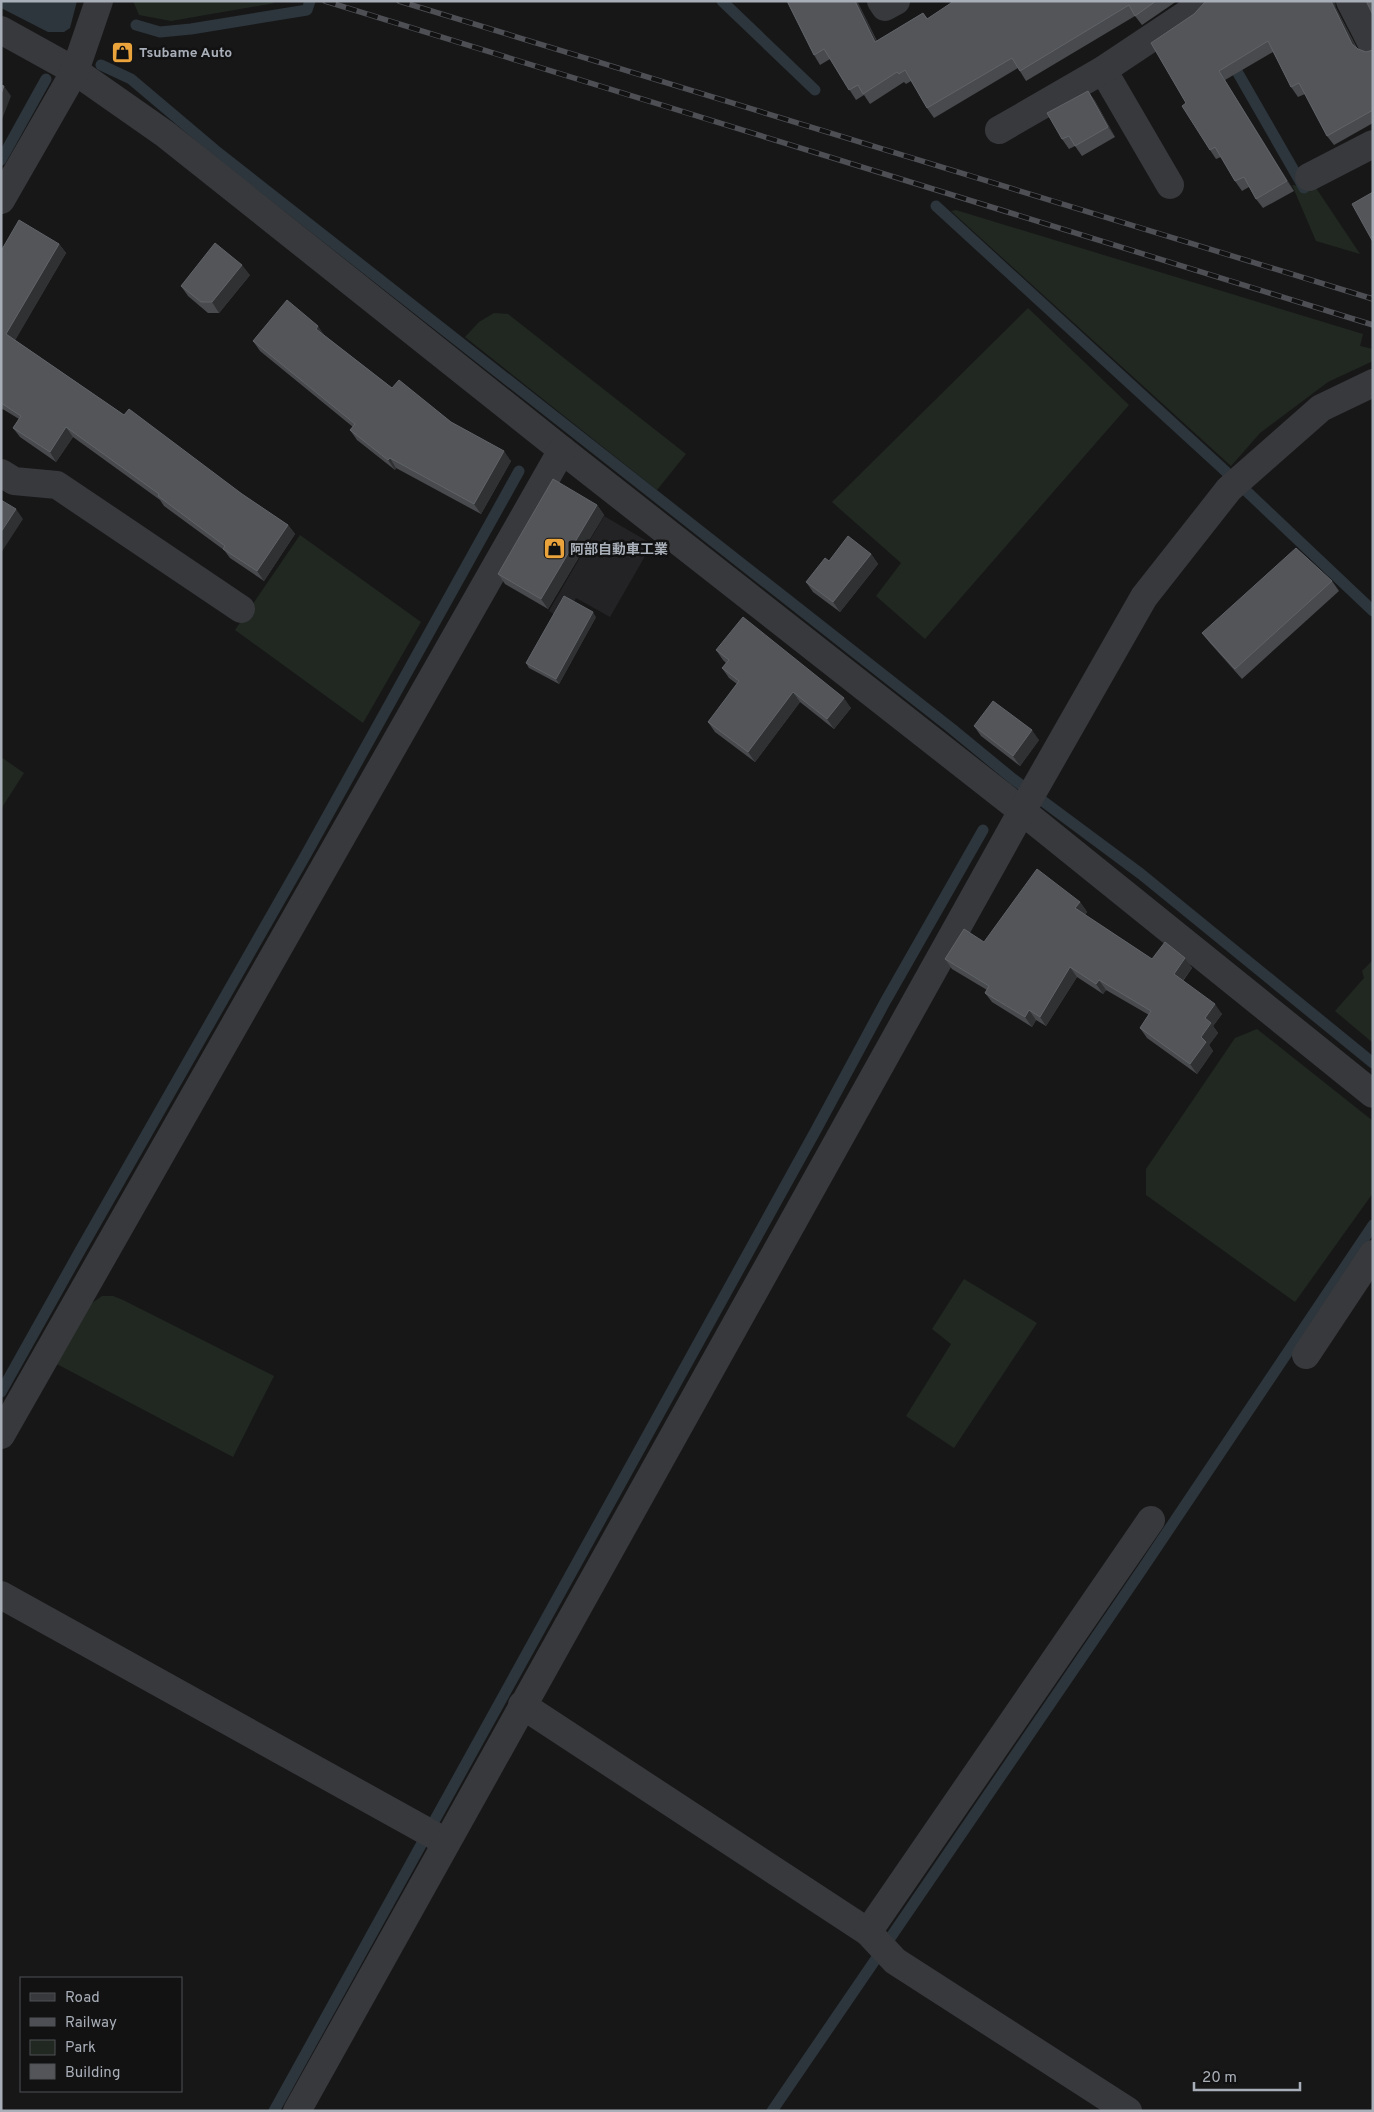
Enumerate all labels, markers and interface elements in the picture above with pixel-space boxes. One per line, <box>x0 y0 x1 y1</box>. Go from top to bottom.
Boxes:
shop icon: Tsubame Auto <box>111 40 135 64</box>
place label: Tsubame Auto <box>139 45 232 62</box>
shop icon: 阿部自動車工業 <box>542 537 566 561</box>
place label: 阿部自動車工業 <box>570 542 668 559</box>
legend <box>20 1977 182 2092</box>
text: Road <box>65 1989 100 2008</box>
text: Railway <box>65 2014 117 2033</box>
text: Park <box>65 2039 96 2058</box>
scale bar <box>1194 2060 1300 2092</box>
text: Building <box>65 2064 120 2083</box>
text: 20 m <box>1202 2069 1237 2088</box>

